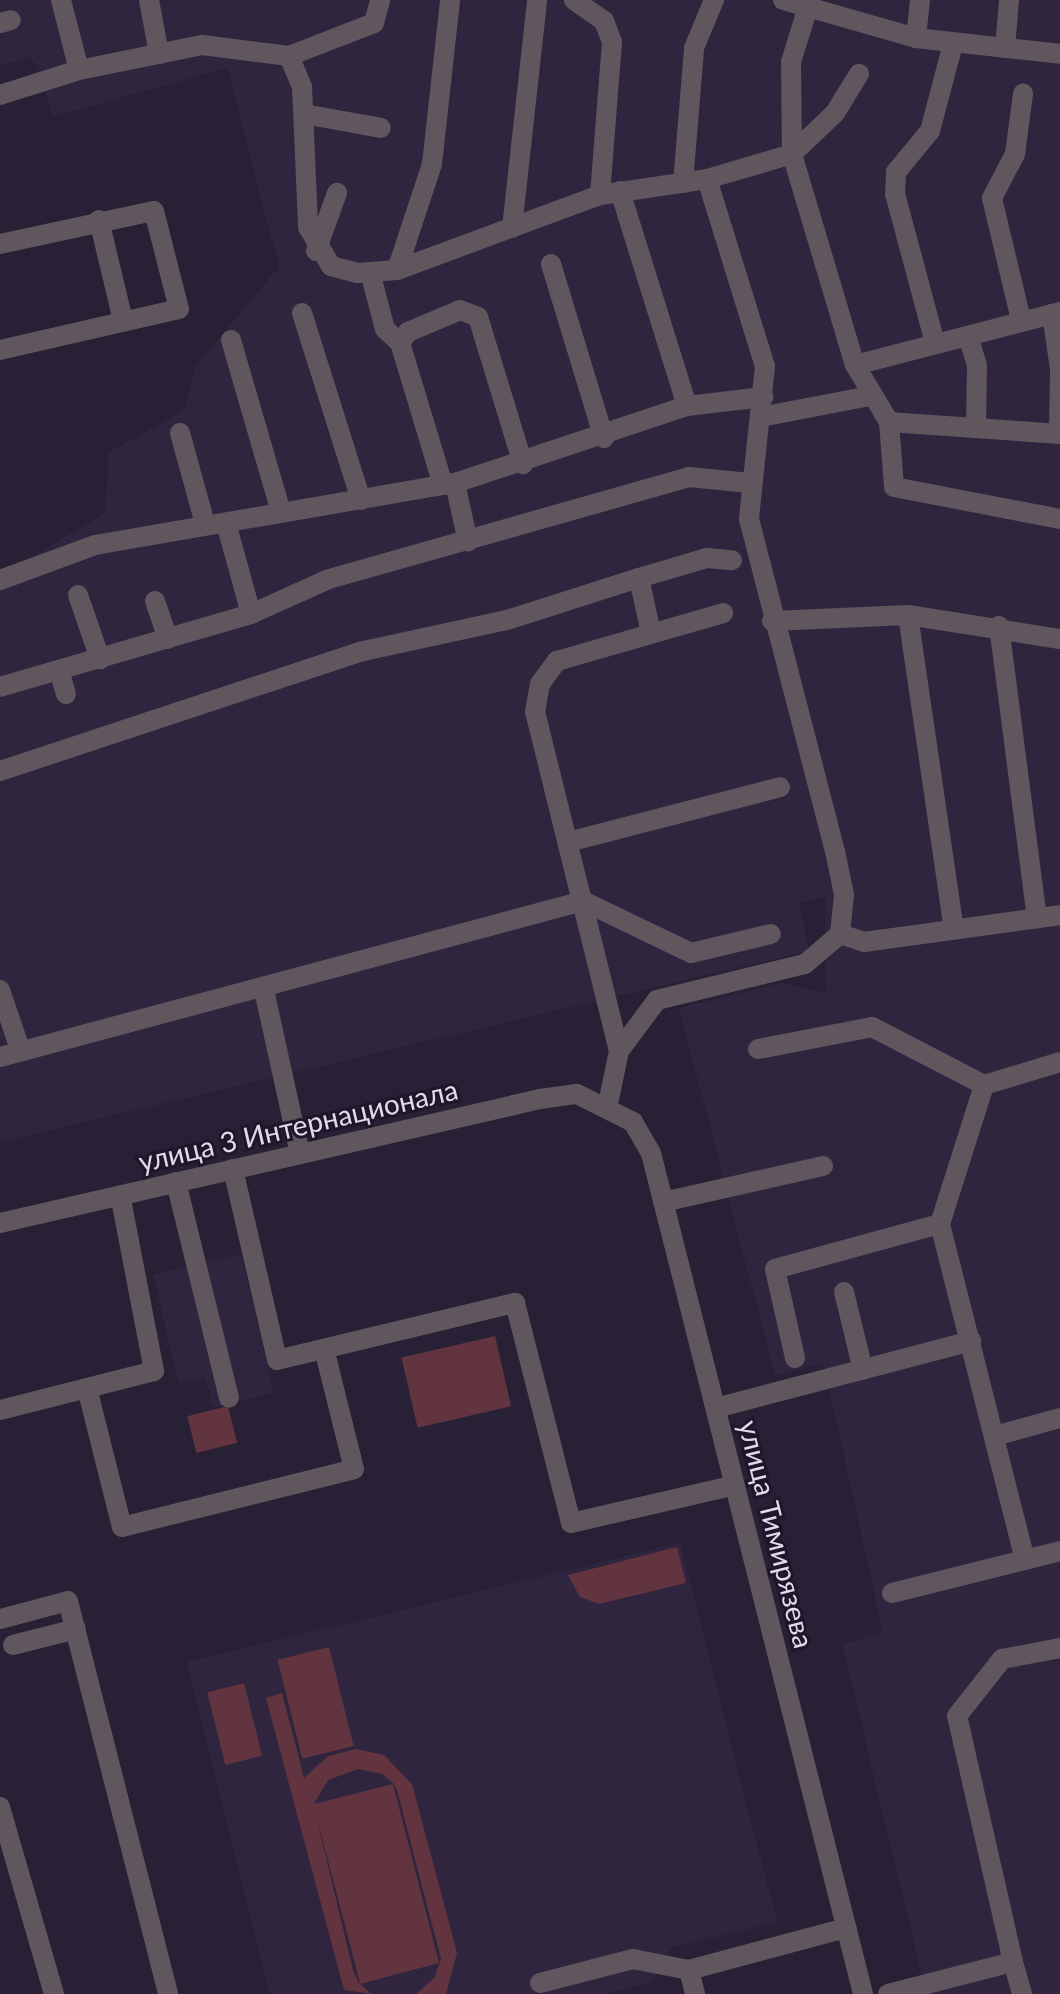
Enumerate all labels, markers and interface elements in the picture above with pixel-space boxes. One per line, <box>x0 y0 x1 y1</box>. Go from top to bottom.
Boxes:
street label: улица 3 Интернационала <box>135 1072 461 1178</box>
street label: улица Тимирязева <box>732 1417 822 1651</box>

